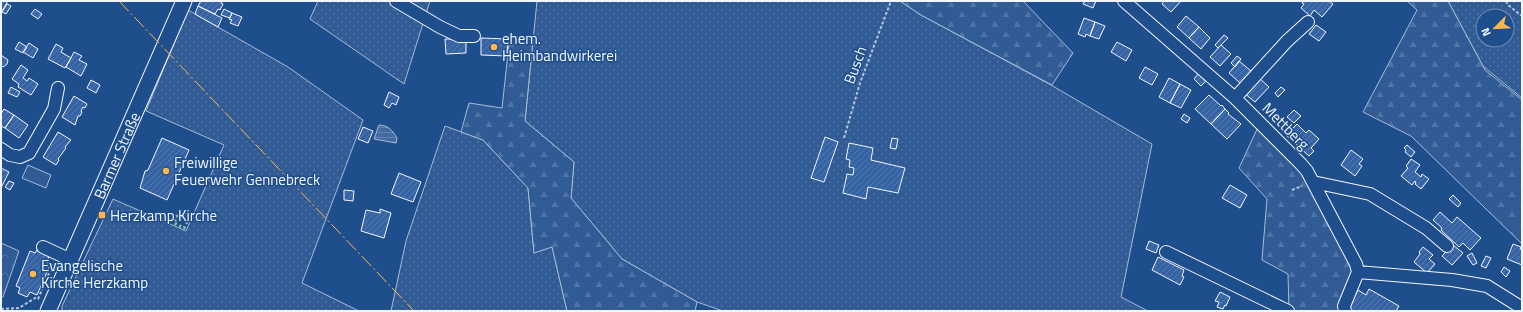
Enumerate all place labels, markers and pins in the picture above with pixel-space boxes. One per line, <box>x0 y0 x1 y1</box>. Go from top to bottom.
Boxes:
place label: ehem. Heimbandwirkerei <box>502 27 617 67</box>
marker: ehem. Heimbandwirkerei <box>489 42 499 52</box>
place label: Freiwillige Feuerwehr Gennebreck <box>174 151 320 191</box>
marker: Freiwillige Feuerwehr Gennebreck <box>161 166 171 176</box>
place label: Herzkamp Kirche <box>110 204 217 227</box>
marker: Herzkamp Kirche <box>97 210 107 220</box>
place label: Evangelische Kirche Herzkamp <box>41 254 148 294</box>
marker: Evangelische Kirche Herzkamp <box>28 269 38 279</box>

